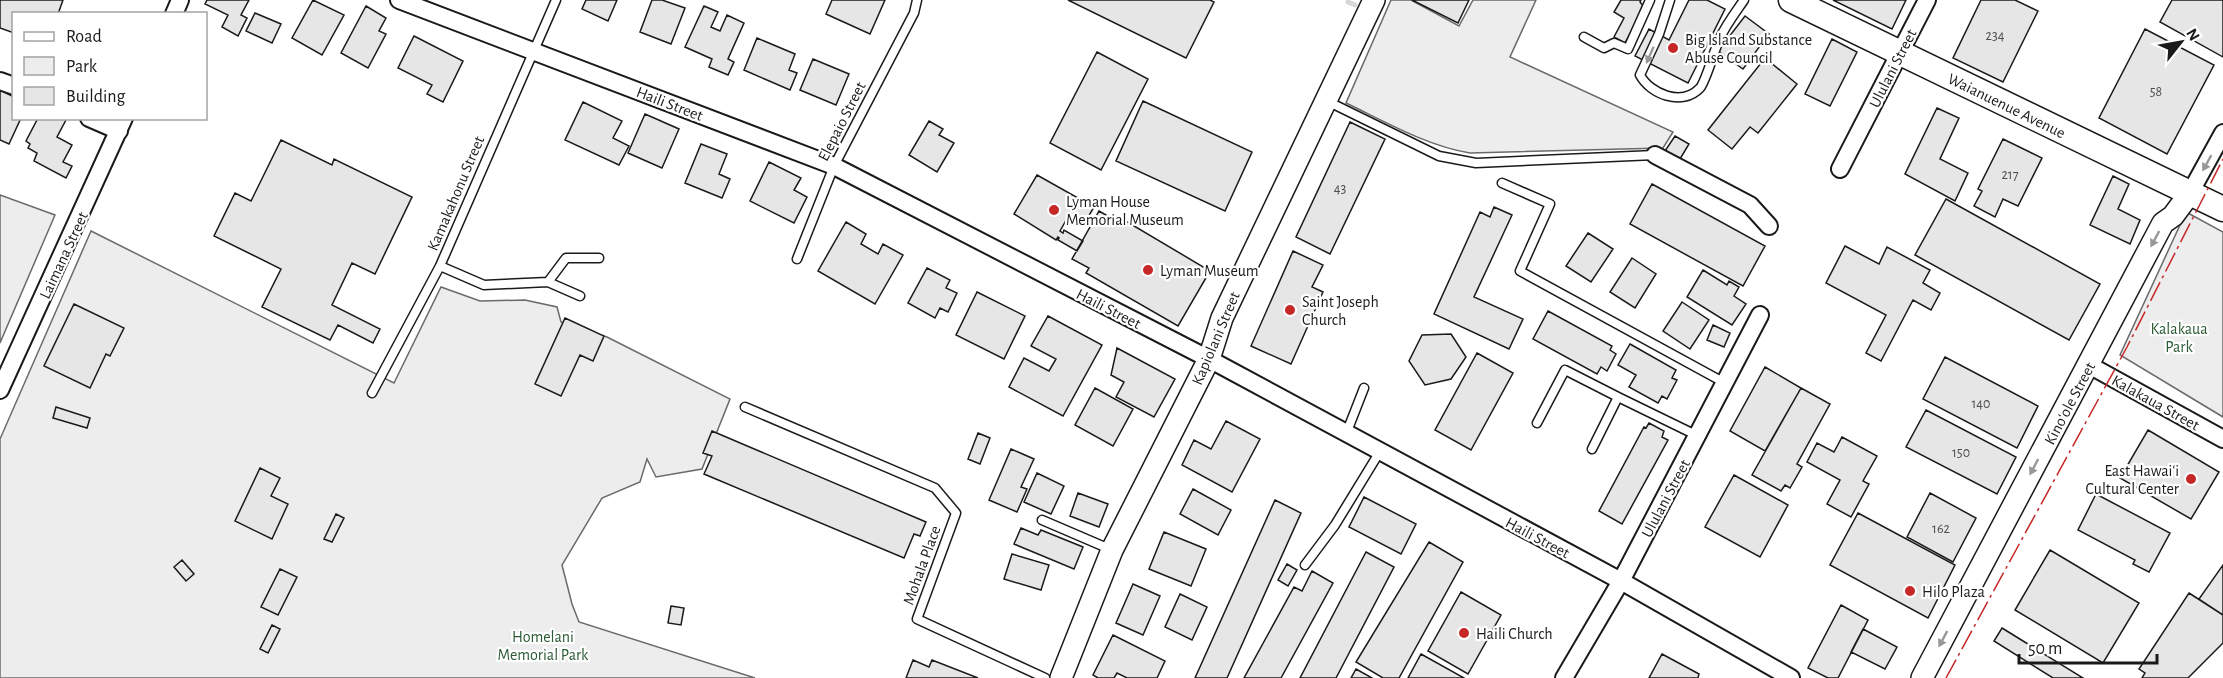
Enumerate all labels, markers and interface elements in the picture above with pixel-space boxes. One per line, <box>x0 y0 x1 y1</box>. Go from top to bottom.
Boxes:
legend <box>12 12 207 120</box>
north arrow <box>2151 12 2211 72</box>
text: N <box>2183 26 2203 44</box>
street label: Ululani Street <box>1866 27 1919 110</box>
text: Road <box>66 28 102 46</box>
house number: 234 <box>1986 29 2005 43</box>
place label: Big Island Substance Abuse Council <box>1685 32 1812 66</box>
marker: Big Island Substance Abuse Council <box>1666 41 1680 55</box>
one-way arrow <box>1645 46 1654 64</box>
text: Park <box>66 58 98 76</box>
street label: Waianuenue Avenue <box>1945 70 2068 141</box>
street label: Elepaio Street <box>815 79 869 164</box>
street label: Haili Street <box>634 84 705 124</box>
house number: 58 <box>2150 85 2162 99</box>
text: Building <box>66 88 126 106</box>
street label: Kamakahonu Street <box>425 134 487 253</box>
one-way arrow <box>2202 155 2212 172</box>
house number: 217 <box>2001 168 2019 182</box>
house number: 43 <box>1334 182 1346 196</box>
place label: Lyman House Memorial Museum <box>1066 194 1184 228</box>
marker: Lyman House Memorial Museum <box>1047 203 1061 217</box>
street label: Laimana Street <box>37 209 91 301</box>
one-way arrow <box>2150 231 2160 248</box>
marker: Lyman Museum <box>1141 263 1155 277</box>
place label: Lyman Museum <box>1160 263 1259 280</box>
street label: Haili Street <box>1074 286 1143 332</box>
street label: Kapiolani Street <box>1189 289 1243 387</box>
place label: Saint Joseph Church <box>1302 294 1379 328</box>
marker: Saint Joseph Church <box>1283 303 1297 317</box>
park label: Kalakaua Park <box>2150 321 2208 355</box>
street label: Kinoʻole Street <box>2041 360 2098 447</box>
street label: Kalakaua Street <box>2109 372 2202 434</box>
house number: 140 <box>1972 397 1990 411</box>
house number: 150 <box>1952 446 1970 460</box>
street label: Ululani Street <box>1639 457 1693 540</box>
one-way arrow <box>2029 459 2039 476</box>
place label: East Hawaiʻi Cultural Center <box>2086 463 2180 497</box>
marker: East Hawaiʻi Cultural Center <box>2184 472 2198 486</box>
street label: Haili Street <box>1503 514 1572 561</box>
house number: 162 <box>1932 522 1950 536</box>
street label: Mohala Place <box>900 524 944 607</box>
marker: Hilo Plaza <box>1903 584 1917 598</box>
place label: Hilo Plaza <box>1922 584 1985 600</box>
marker: Haili Church <box>1457 626 1471 640</box>
place label: Haili Church <box>1476 626 1553 642</box>
scale bar <box>2019 627 2157 665</box>
park label: Homelani Memorial Park <box>498 629 589 663</box>
one-way arrow <box>1938 631 1948 648</box>
text: 50 m <box>2028 640 2062 658</box>

